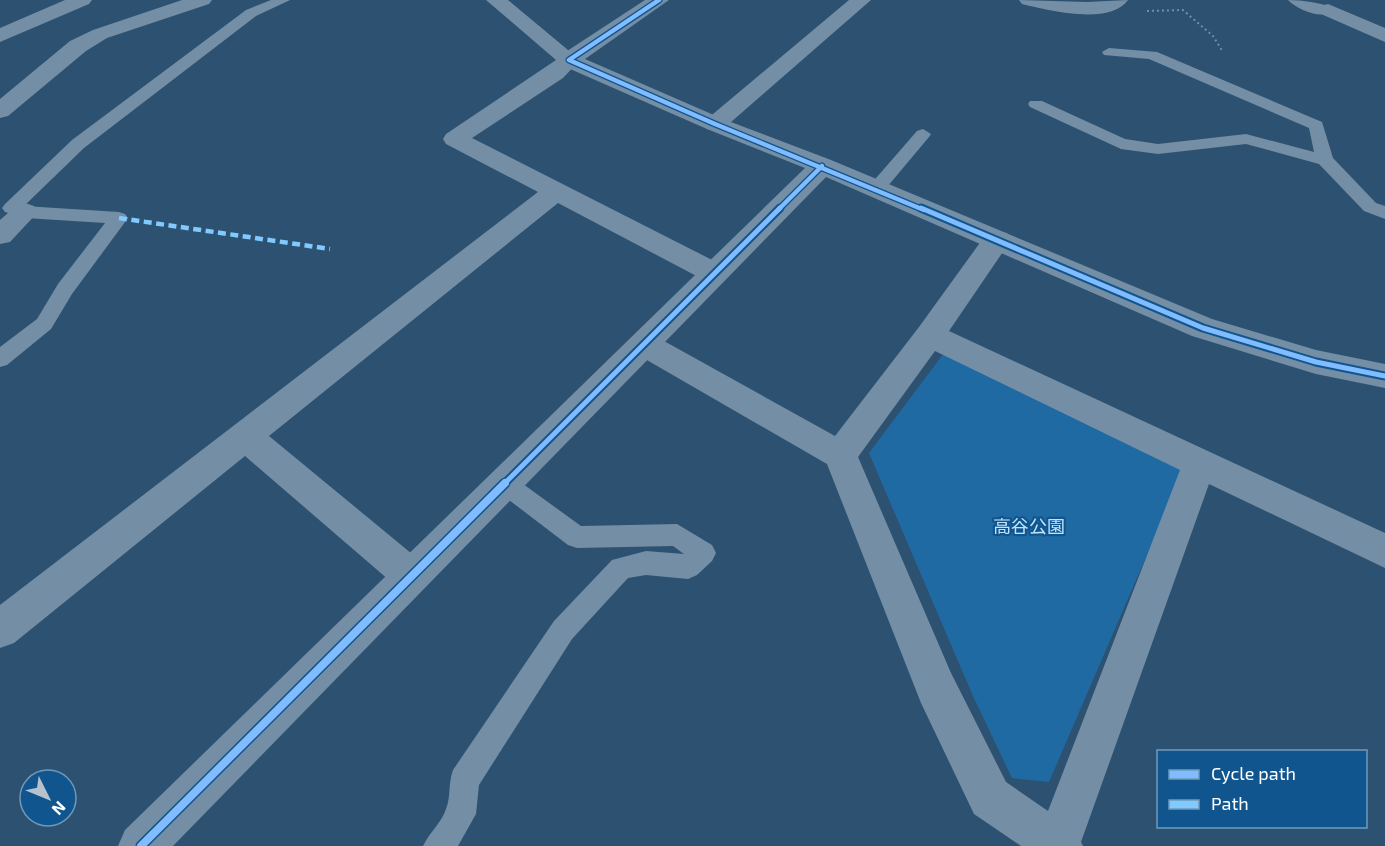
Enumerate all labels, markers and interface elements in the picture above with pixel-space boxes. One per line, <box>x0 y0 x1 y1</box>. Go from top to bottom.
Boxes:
park label: 高谷公園 <box>993 515 1065 537</box>
legend <box>1157 750 1367 828</box>
text: Cycle path <box>1211 762 1296 784</box>
north arrow <box>18 768 78 828</box>
text: Path <box>1211 792 1249 814</box>
text: N <box>48 798 70 819</box>

